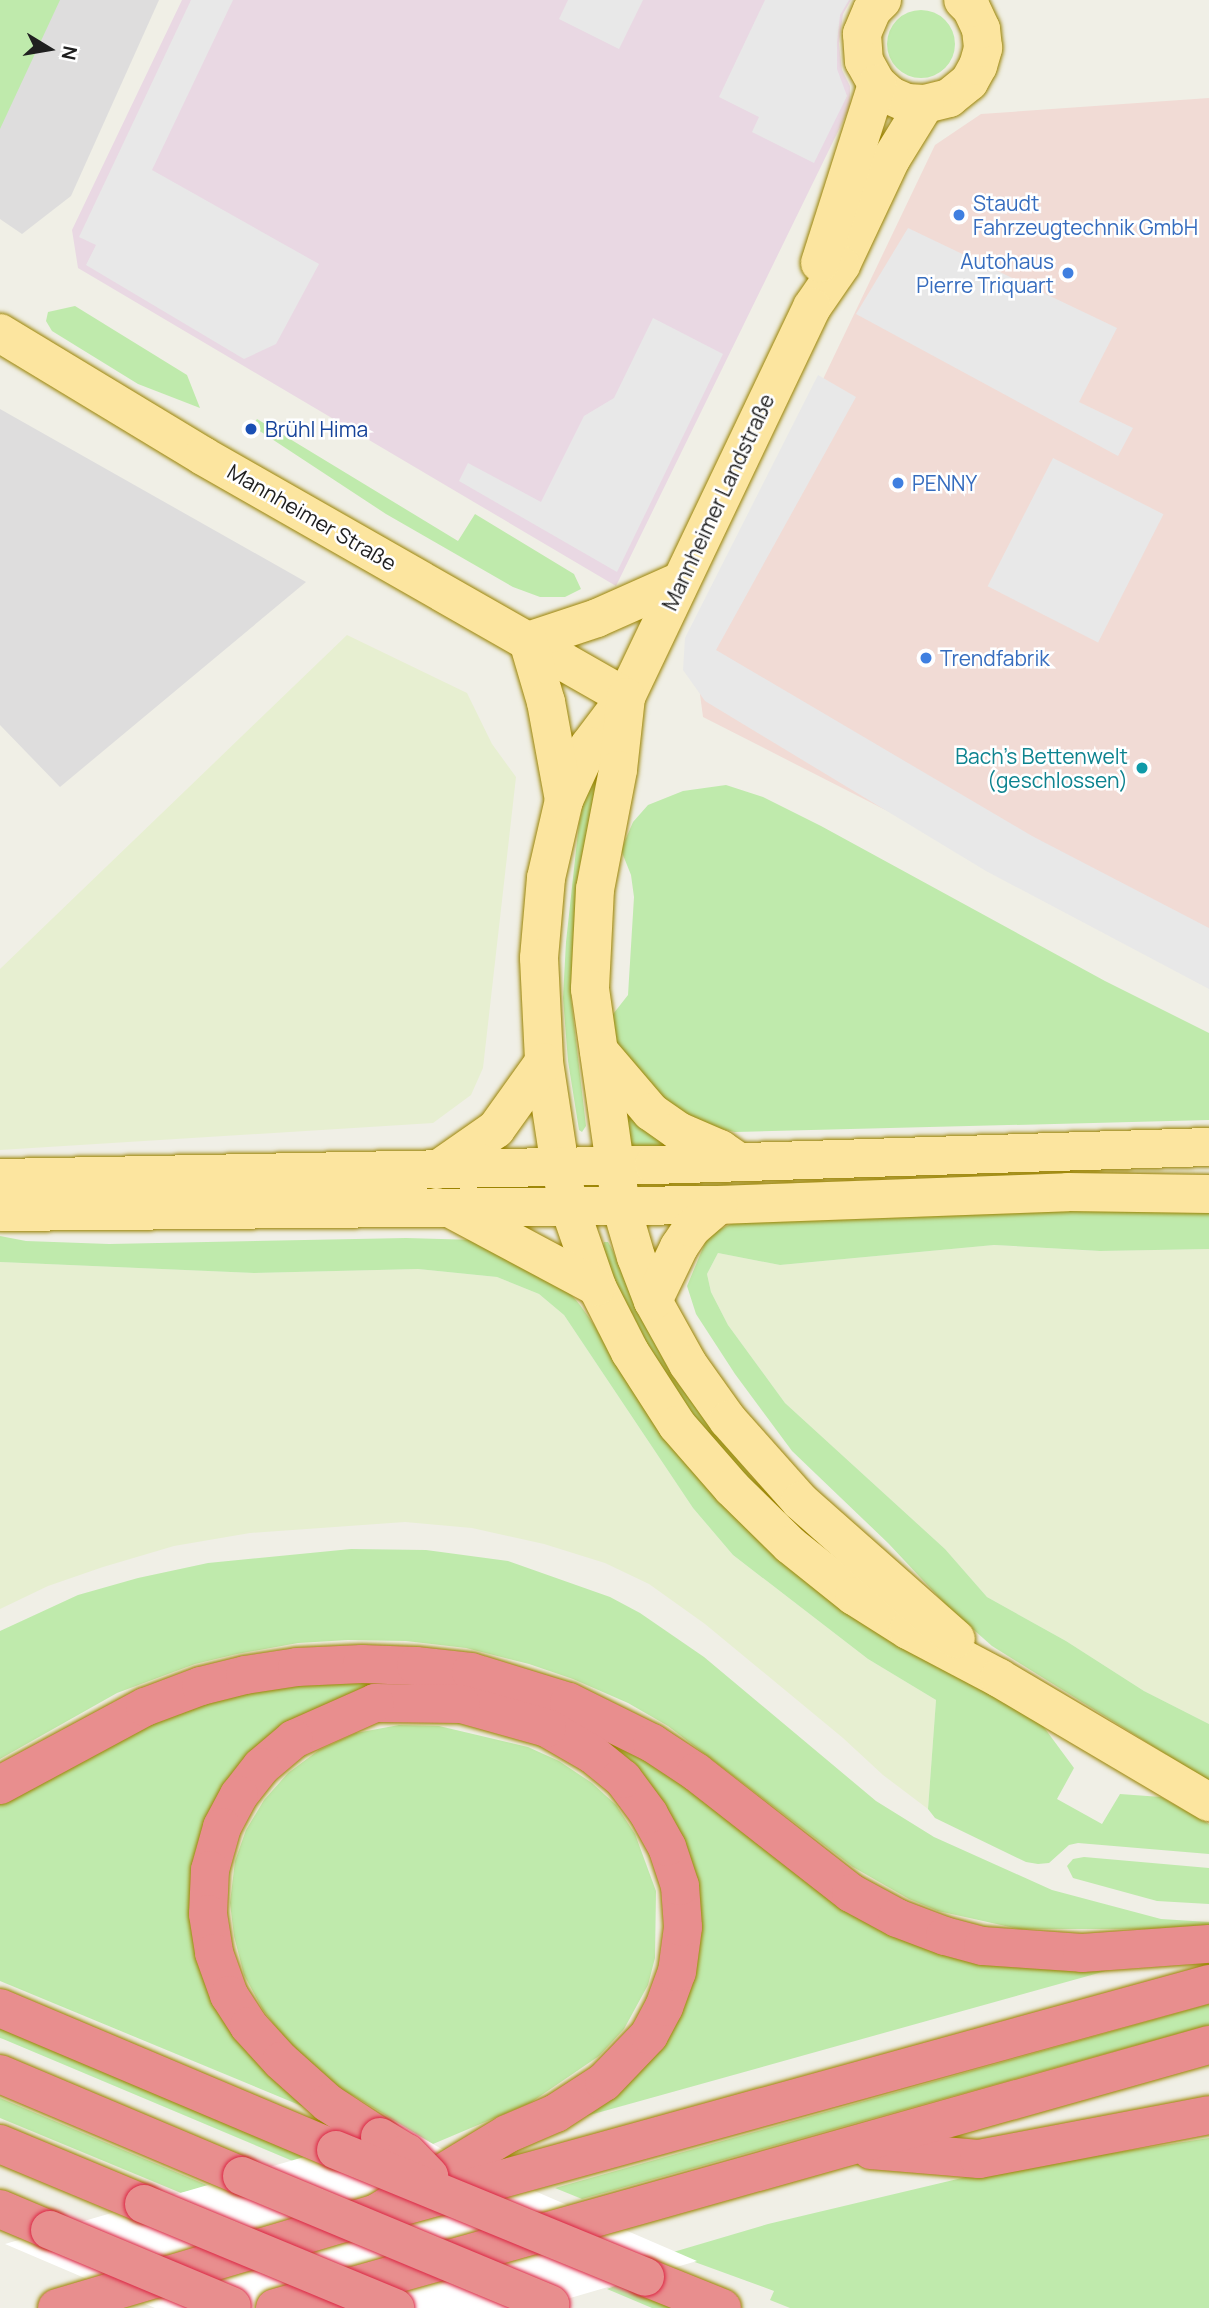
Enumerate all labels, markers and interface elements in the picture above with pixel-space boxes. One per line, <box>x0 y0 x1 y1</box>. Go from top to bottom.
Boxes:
north arrow <box>14 14 84 84</box>
text: N <box>56 44 84 62</box>
place label: Staudt Fahrzeugtechnik GmbH <box>973 190 1198 240</box>
marker: Staudt Fahrzeugtechnik GmbH <box>951 207 967 223</box>
place label: Autohaus Pierre Triquart <box>916 248 1054 298</box>
marker: Autohaus Pierre Triquart <box>1060 265 1076 281</box>
street label: Mannheimer Landstraße <box>657 390 779 614</box>
place label: Brühl Hima <box>265 416 368 442</box>
marker: Brühl Hima <box>243 421 259 437</box>
street label: Mannheimer Straße <box>223 458 401 576</box>
place label: PENNY <box>912 470 977 496</box>
marker: PENNY <box>890 475 906 491</box>
place label: Trendfabrik <box>940 645 1050 671</box>
marker: Trendfabrik <box>918 650 934 666</box>
place label: Bach's Bettenwelt (geschlossen) <box>955 743 1128 793</box>
marker: Bach's Bettenwelt (geschlossen) <box>1134 760 1150 776</box>

